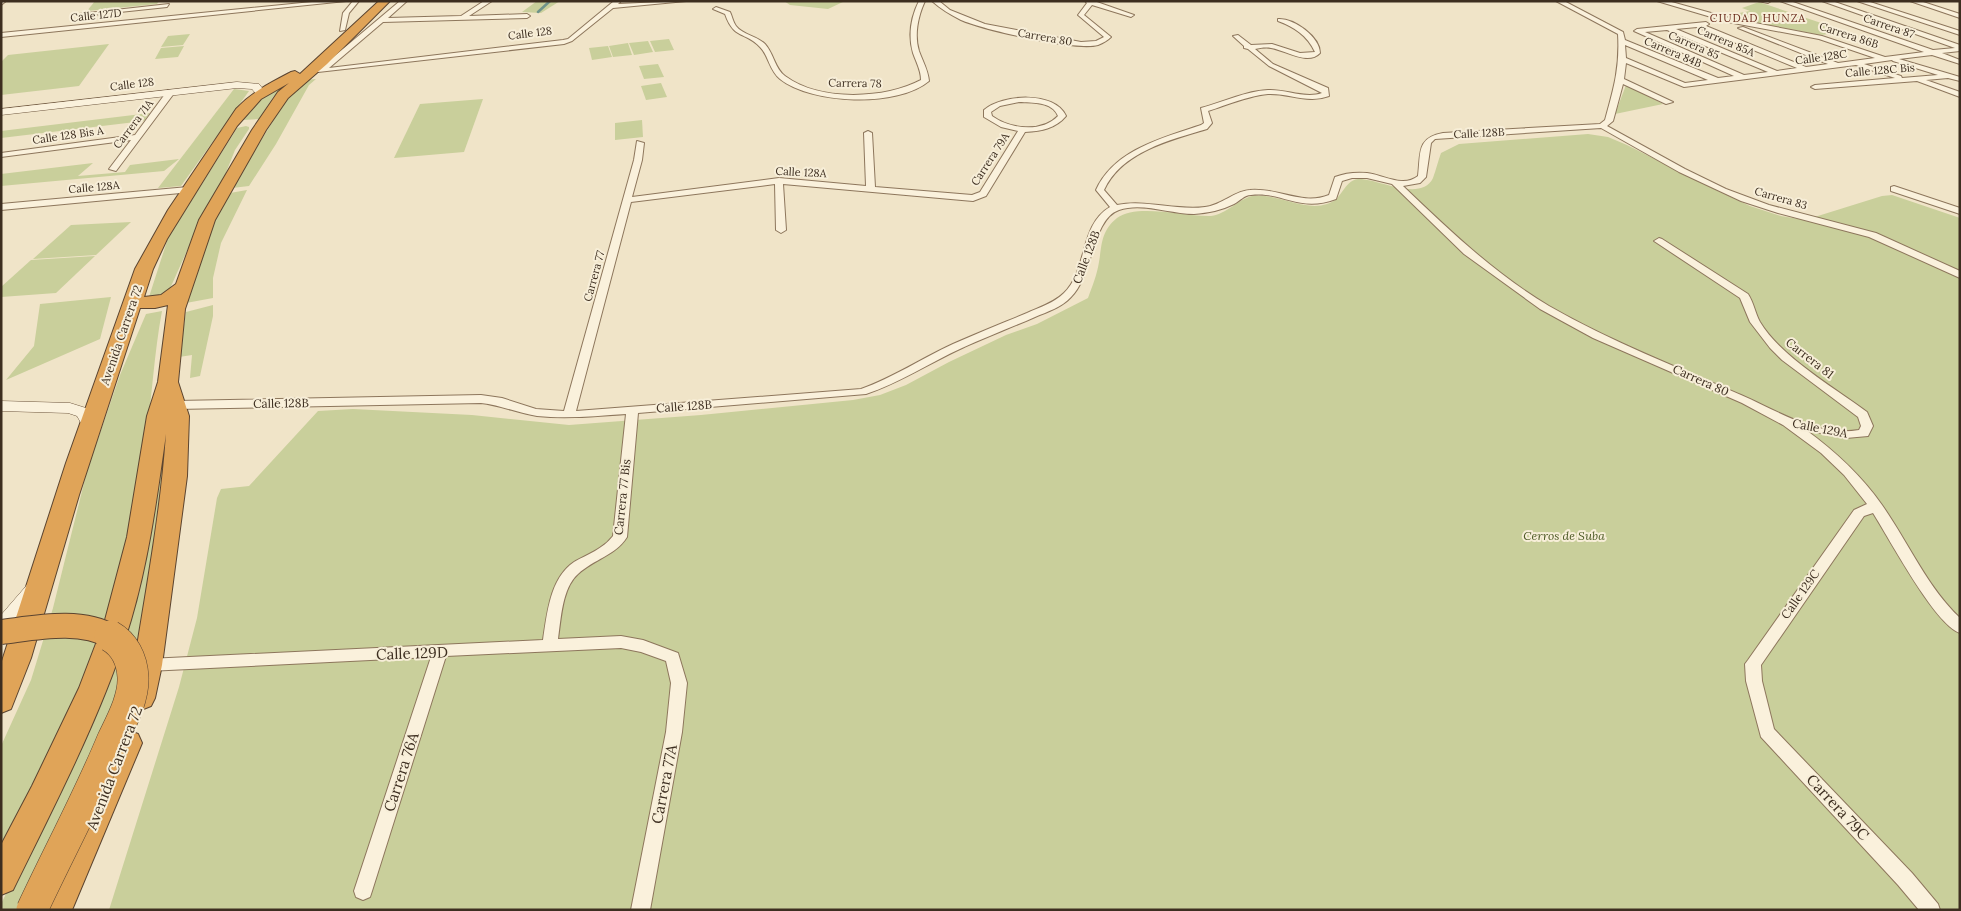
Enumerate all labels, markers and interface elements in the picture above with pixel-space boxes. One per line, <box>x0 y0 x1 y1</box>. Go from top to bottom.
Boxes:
street label: Calle 127D <box>70 5 122 25</box>
district label: CIUDAD HUNZA <box>1710 11 1806 25</box>
street label: Carrera 87 <box>1862 11 1916 41</box>
street label: Carrera 86B <box>1818 19 1881 51</box>
street label: Calle 128 <box>507 23 553 43</box>
street label: Carrera 85A <box>1695 23 1757 59</box>
street label: Carrera 80 <box>1017 25 1073 49</box>
street label: Carrera 85 <box>1666 28 1722 62</box>
street label: Carrera 84B <box>1642 34 1704 70</box>
street label: Calle 128C <box>1794 46 1848 68</box>
street label: Calle 128C Bis <box>1845 60 1915 80</box>
street label: Calle 128 <box>109 74 155 94</box>
street label: Carrera 78 <box>828 76 882 90</box>
street label: Carrera 71A <box>110 96 157 151</box>
street label: Calle 128 Bis A <box>31 123 106 147</box>
street label: Calle 128B <box>1453 125 1505 141</box>
street label: Carrera 79A <box>968 129 1013 188</box>
street label: Calle 128A <box>775 164 828 180</box>
street label: Calle 128A <box>68 178 121 196</box>
street label: Carrera 83 <box>1753 184 1809 212</box>
street label: Calle 128B <box>1069 228 1103 286</box>
street label: Carrera 77 <box>580 249 608 303</box>
street label: Avenida Carrera 72 <box>97 283 145 388</box>
street label: Carrera 81 <box>1783 335 1837 381</box>
street label: Carrera 80 <box>1671 361 1731 399</box>
street label: Calle 128B <box>253 395 309 411</box>
street label: Calle 128B <box>656 397 712 415</box>
street label: Calle 129A <box>1791 415 1849 441</box>
street label: Carrera 77 Bis <box>611 458 633 536</box>
park label: Cerros de Suba <box>1523 528 1605 543</box>
street label: Calle 129C <box>1778 566 1823 622</box>
street label: Calle 129D <box>376 642 448 664</box>
street label: Avenida Carrera 72 <box>81 703 146 833</box>
street label: Carrera 76A <box>379 729 423 814</box>
street label: Carrera 77A <box>647 742 681 825</box>
street label: Carrera 79C <box>1803 770 1874 844</box>

